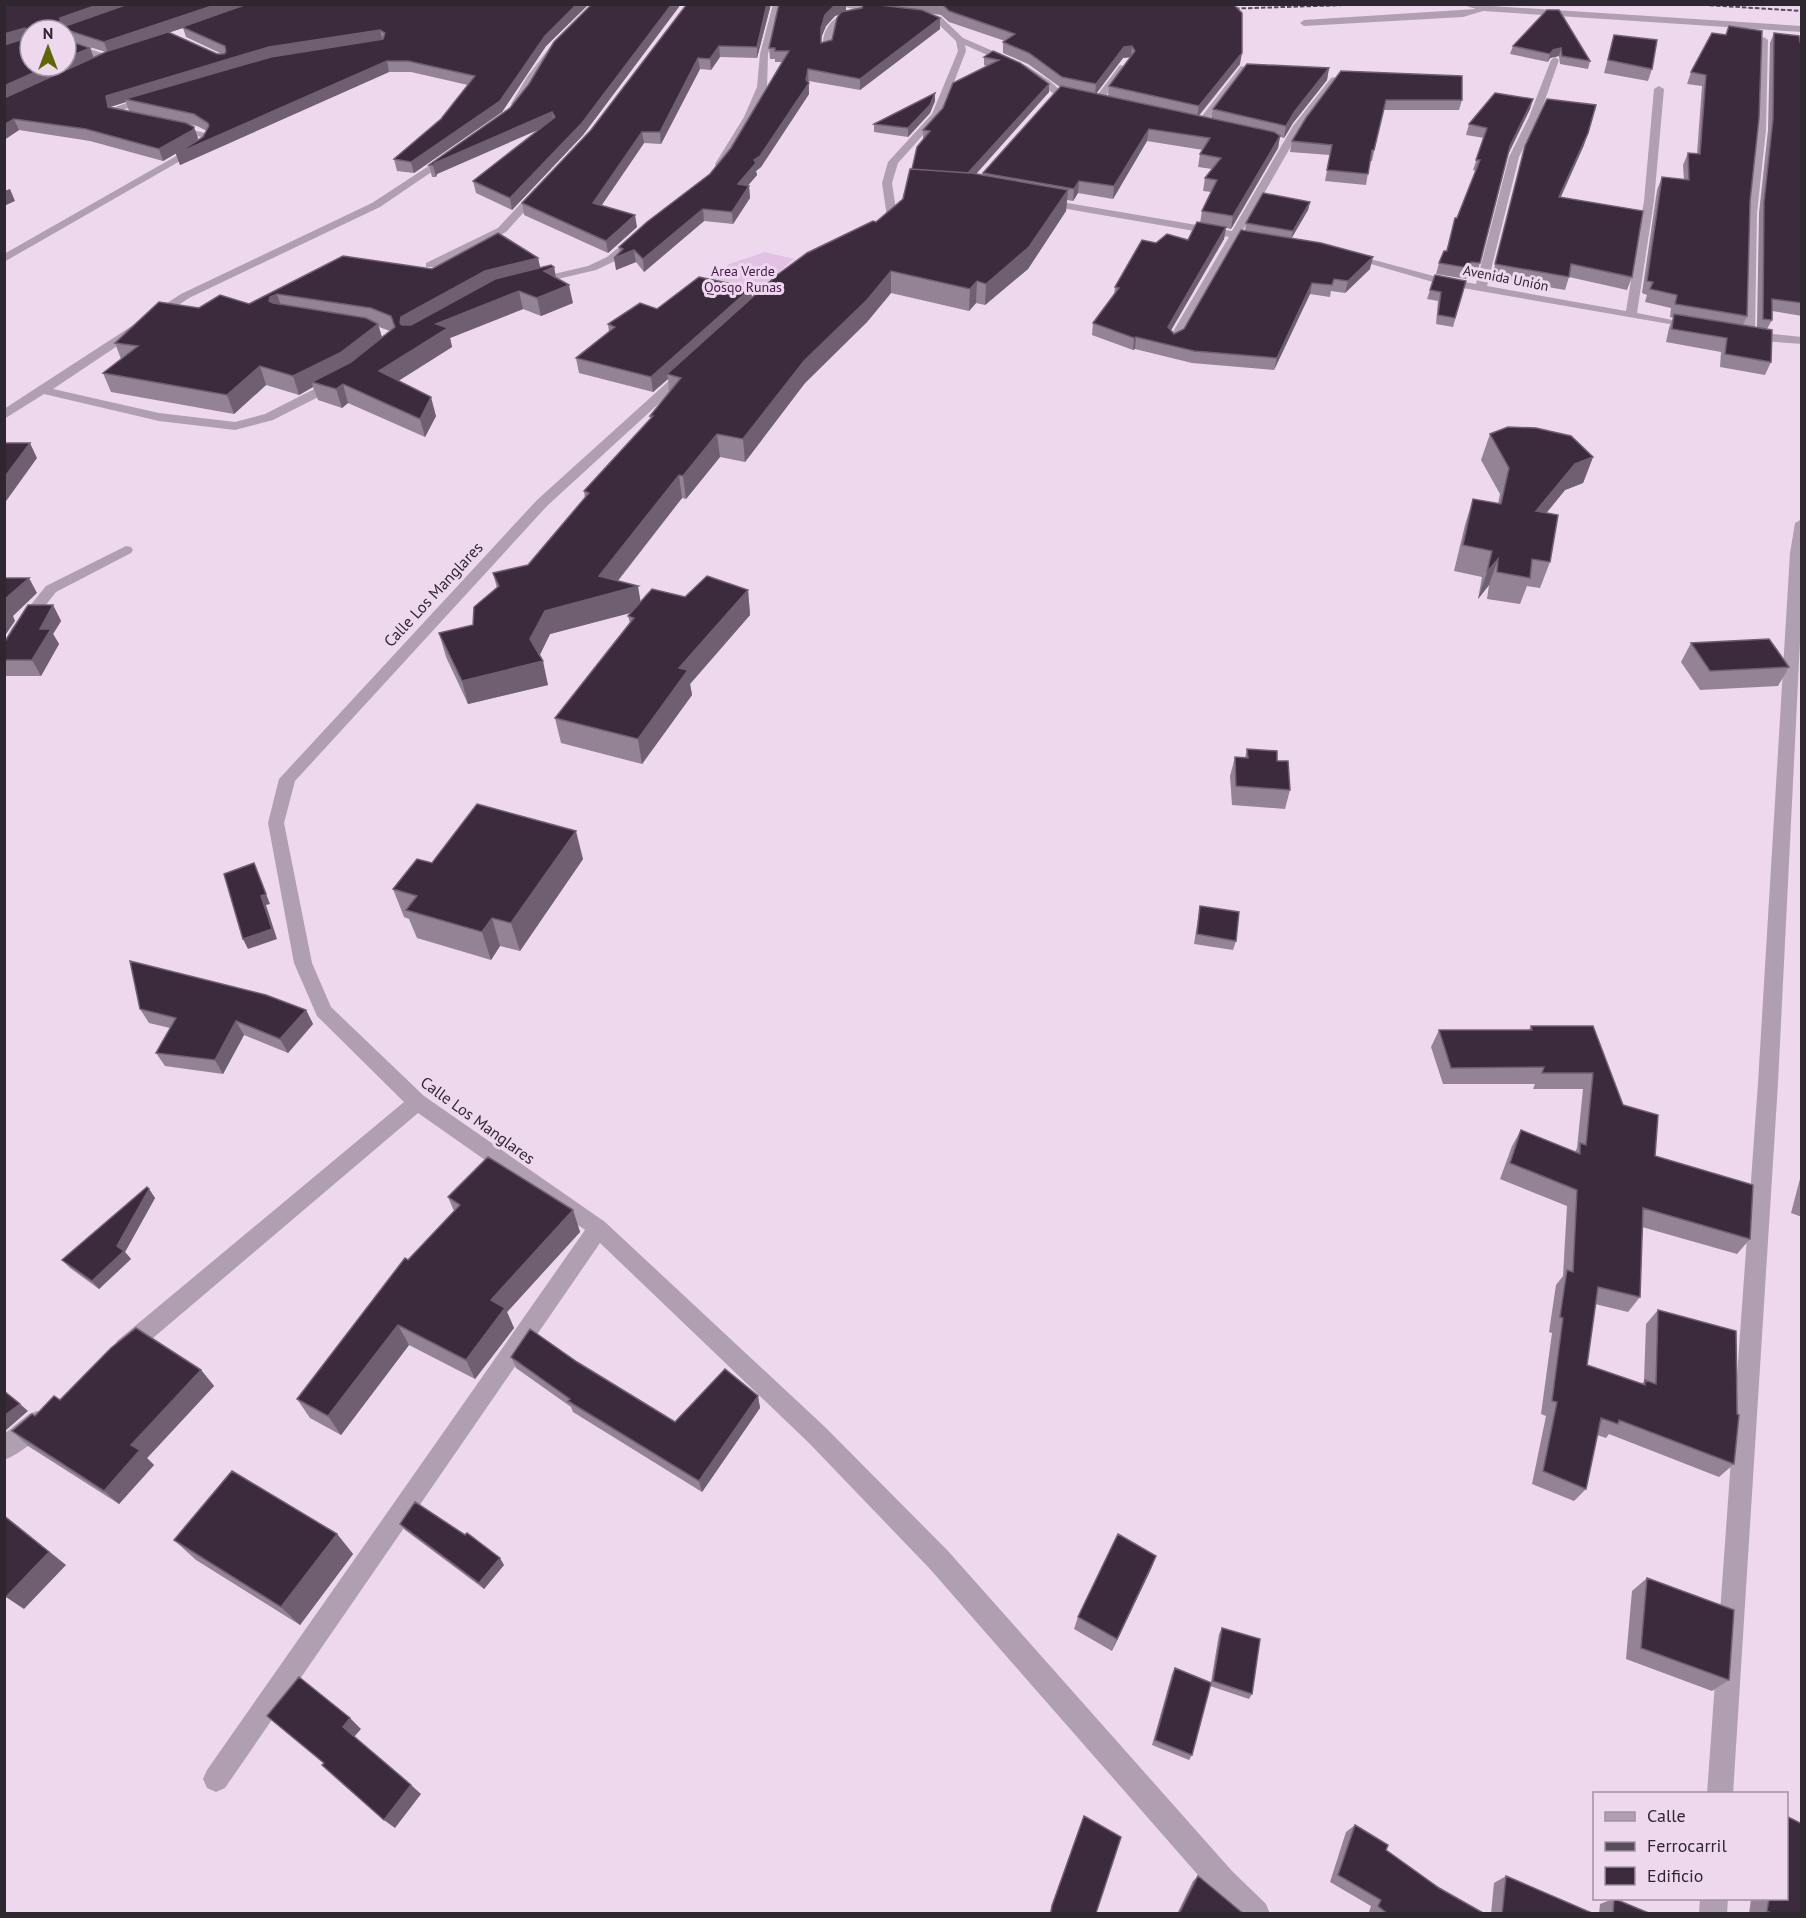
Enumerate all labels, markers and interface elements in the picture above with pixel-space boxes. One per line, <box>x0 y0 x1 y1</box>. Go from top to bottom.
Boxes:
north arrow <box>18 18 78 78</box>
text: N <box>43 23 53 43</box>
street label: Avenida Unión <box>1462 261 1550 295</box>
park label: Area Verde Qosqo Runas <box>704 262 782 296</box>
street label: Calle Los Manglares <box>379 537 487 651</box>
street label: Calle Los Manglares <box>417 1072 539 1168</box>
legend <box>1593 1792 1788 1900</box>
text: Calle <box>1647 1804 1686 1827</box>
text: Ferrocarril <box>1647 1834 1727 1857</box>
text: Edificio <box>1647 1864 1703 1887</box>

